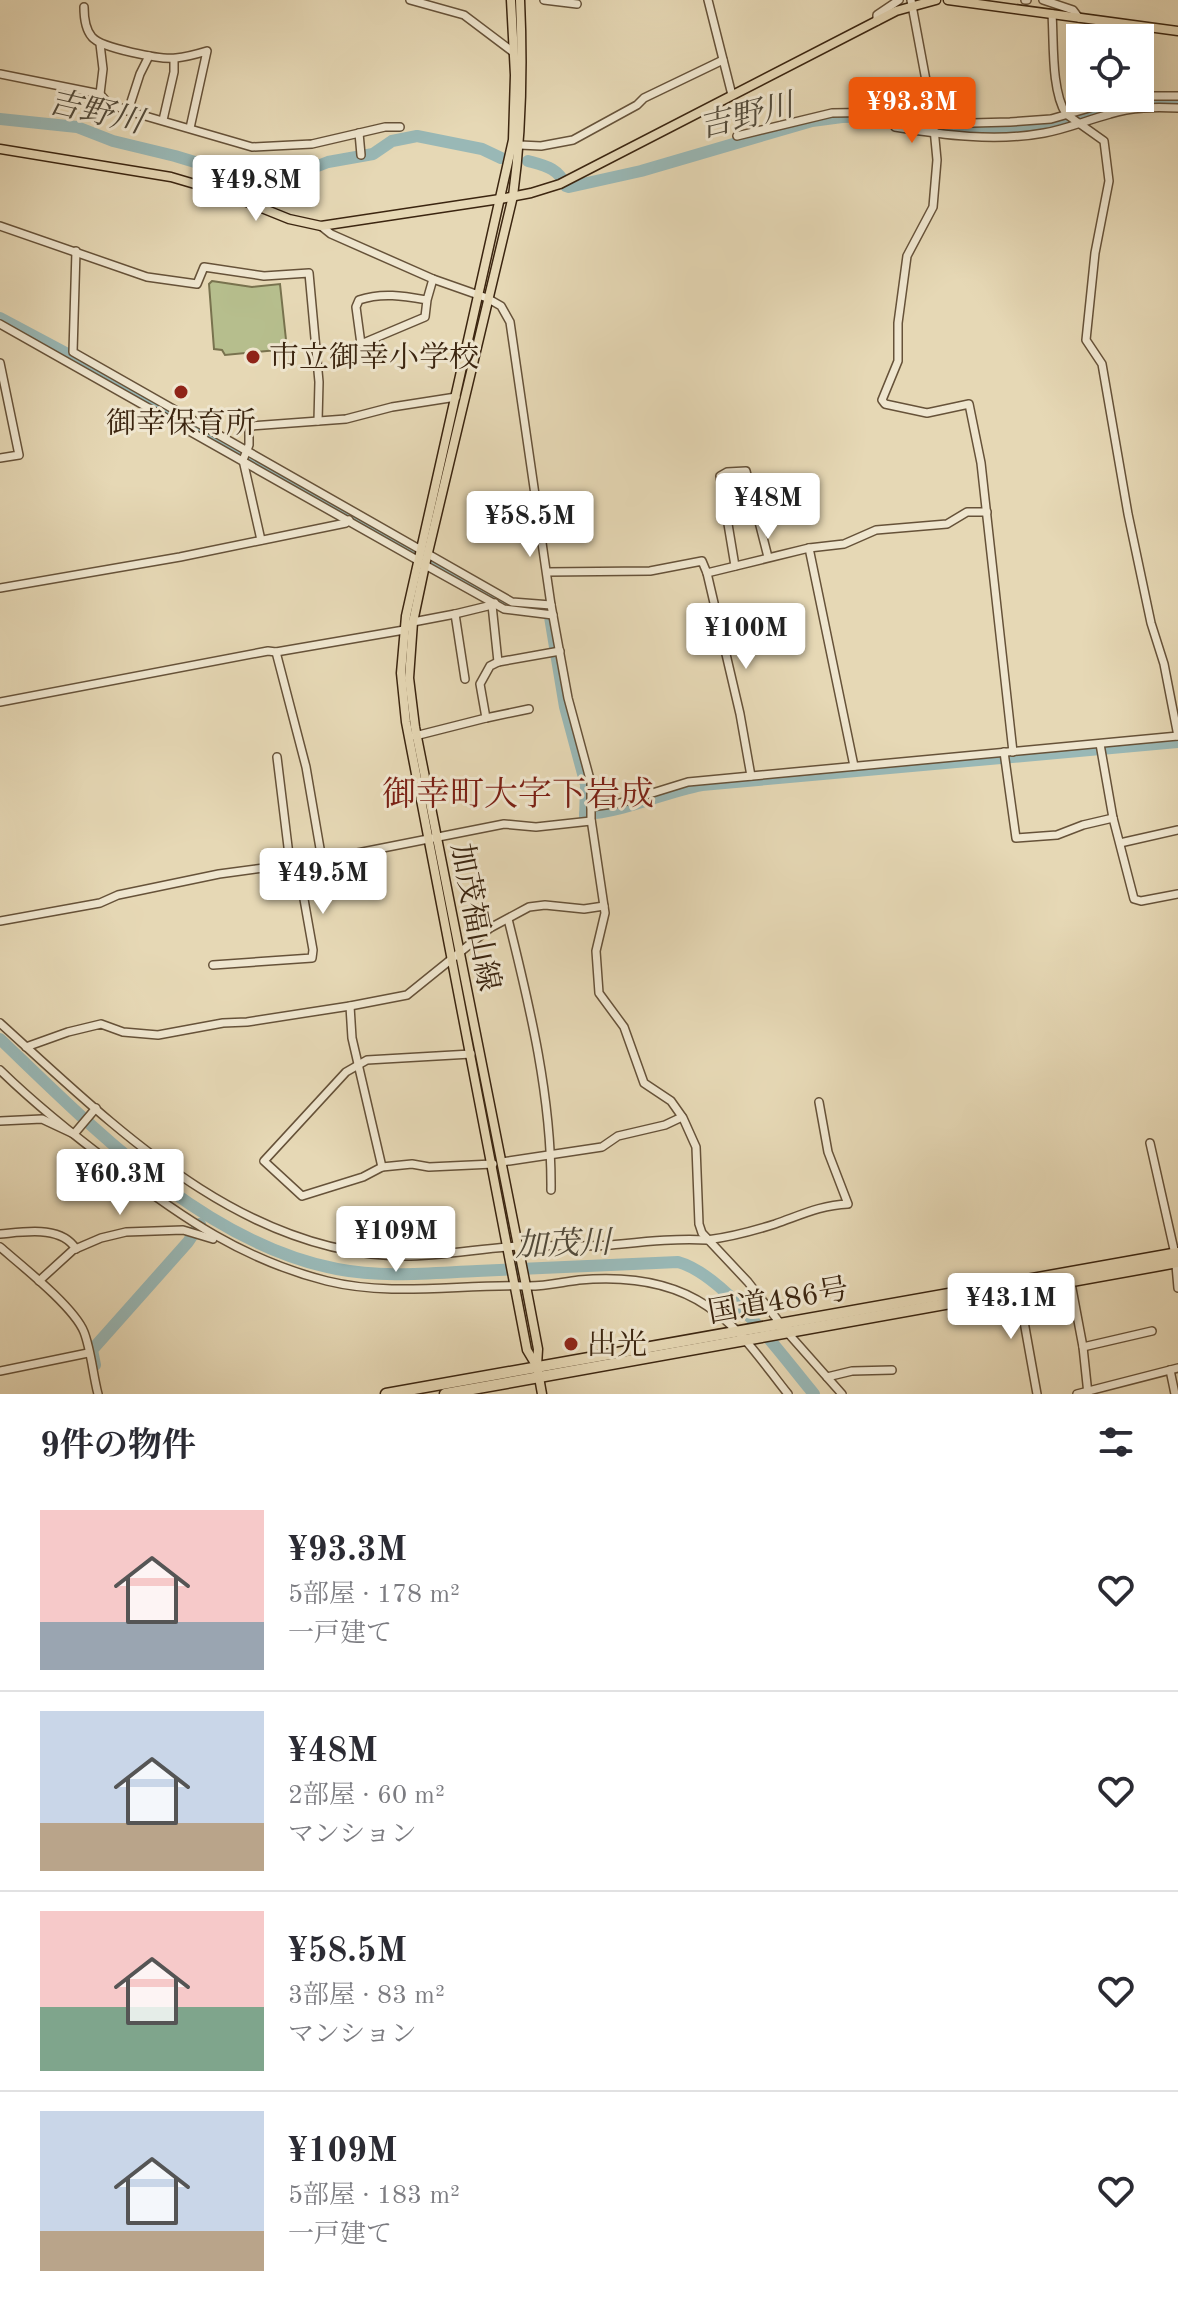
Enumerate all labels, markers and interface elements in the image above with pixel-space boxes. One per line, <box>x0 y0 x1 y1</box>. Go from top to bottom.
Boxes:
map controls <box>1066 24 1154 112</box>
button: locate <box>1066 24 1154 112</box>
pin: ¥93.3M <box>847 77 977 145</box>
water label: 吉野川 <box>45 85 149 141</box>
water label: 吉野川 <box>696 87 800 145</box>
text: ¥93.3M <box>867 90 957 116</box>
pin: ¥49.8M <box>191 155 321 223</box>
text: ¥49.8M <box>211 168 301 194</box>
place label: 市立御幸小学校 <box>269 341 479 374</box>
marker: 市立御幸小学校 <box>244 348 262 366</box>
marker: 御幸保育所 <box>172 383 190 401</box>
place label: 御幸保育所 <box>106 407 256 440</box>
pin: ¥48M <box>721 473 815 541</box>
text: ¥48M <box>734 486 802 512</box>
pin: ¥58.5M <box>465 491 595 559</box>
text: ¥58.5M <box>485 504 575 530</box>
pin: ¥100M <box>690 603 802 671</box>
text: ¥100M <box>704 616 788 642</box>
district label: 御幸町大字下岩成 <box>382 776 654 813</box>
street label: 加茂福山線 <box>445 840 506 994</box>
pin: ¥49.5M <box>258 848 388 916</box>
text: ¥49.5M <box>278 861 368 887</box>
pin: ¥60.3M <box>55 1149 185 1217</box>
text: ¥60.3M <box>75 1162 165 1188</box>
pin: ¥109M <box>340 1206 452 1274</box>
text: ¥109M <box>354 1219 438 1245</box>
water label: 加茂川 <box>514 1225 615 1264</box>
street label: 国道486号 <box>705 1272 851 1329</box>
pin: ¥43.1M <box>946 1273 1076 1341</box>
text: ¥43.1M <box>966 1286 1056 1312</box>
place label: 出光 <box>587 1328 647 1361</box>
marker: 出光 <box>562 1335 580 1353</box>
icon: filters <box>1094 1420 1138 1464</box>
text: 9件の物件 <box>40 1430 196 1464</box>
text: ¥93.3M <box>288 1534 407 1568</box>
icon: home <box>104 1542 200 1638</box>
icon: heart <box>1094 1568 1138 1612</box>
text: 5部屋 · 178 m² <box>288 1582 460 1608</box>
text: 一戸建て <box>288 1621 392 1647</box>
text: ¥48M <box>288 1735 377 1769</box>
icon: home <box>104 1743 200 1839</box>
icon: heart <box>1094 1769 1138 1813</box>
text: 2部屋 · 60 m² <box>288 1783 445 1809</box>
text: マンション <box>288 1822 417 1848</box>
text: ¥58.5M <box>288 1935 407 1969</box>
icon: home <box>104 1943 200 2039</box>
icon: heart <box>1094 1969 1138 2013</box>
text: 3部屋 · 83 m² <box>288 1983 445 2009</box>
text: マンション <box>288 2022 417 2048</box>
text: ¥109M <box>288 2135 397 2169</box>
icon: home <box>104 2143 200 2239</box>
icon: heart <box>1094 2169 1138 2213</box>
text: 5部屋 · 183 m² <box>288 2183 460 2209</box>
text: 一戸建て <box>288 2222 392 2248</box>

